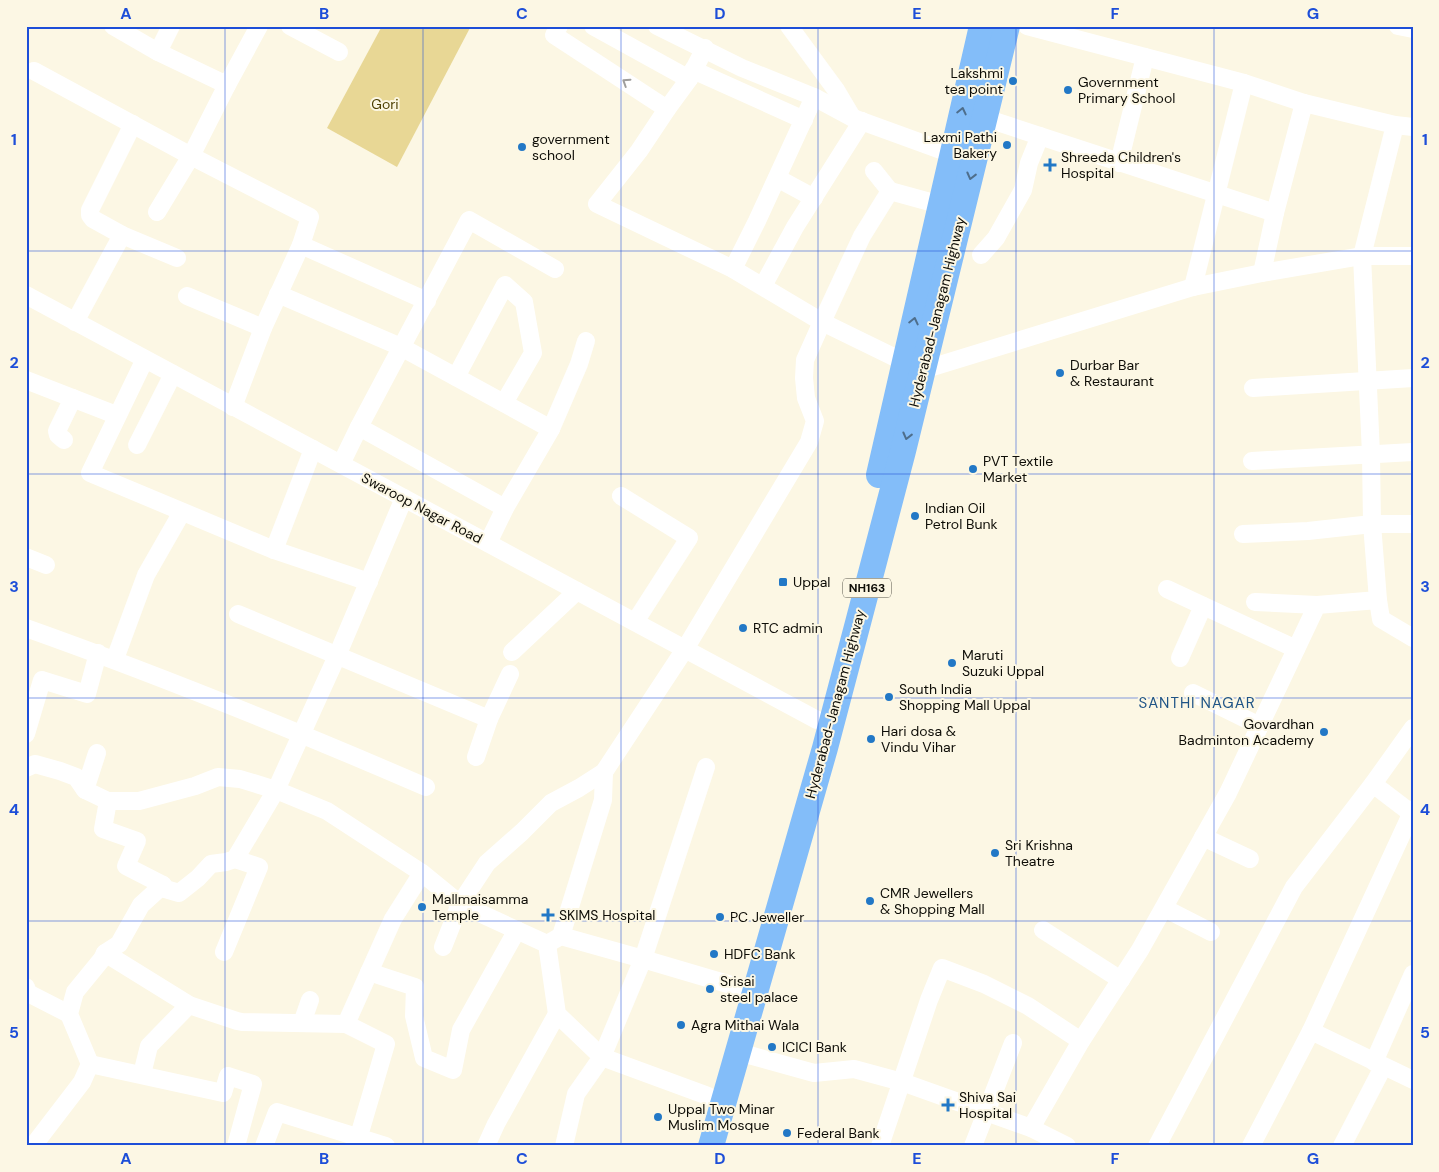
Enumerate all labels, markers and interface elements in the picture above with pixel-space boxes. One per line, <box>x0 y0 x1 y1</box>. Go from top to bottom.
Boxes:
text: A <box>120 3 132 24</box>
text: B <box>319 3 329 24</box>
text: C <box>516 3 528 24</box>
text: D <box>714 3 726 24</box>
text: E <box>912 3 922 24</box>
text: F <box>1111 3 1120 24</box>
text: G <box>1307 3 1319 24</box>
place label: Lakshmi tea point <box>944 64 1003 98</box>
place label: Government Primary School <box>1078 73 1175 107</box>
marker: Lakshmi tea point <box>1007 75 1019 87</box>
one-way arrow <box>622 79 632 88</box>
marker: Government Primary School <box>1062 84 1074 96</box>
park label: Gori <box>371 95 399 113</box>
one-way arrow <box>956 107 967 116</box>
place label: Laxmi Pathi Bakery <box>923 128 997 162</box>
text: 1 <box>11 129 17 150</box>
text: 1 <box>1422 129 1428 150</box>
place label: government school <box>532 130 610 164</box>
marker: Laxmi Pathi Bakery <box>1001 139 1013 151</box>
marker: government school <box>516 141 528 153</box>
place label: Shreeda Children's Hospital <box>1061 148 1181 182</box>
marker: Shreeda Children's Hospital <box>1043 158 1057 172</box>
one-way arrow <box>966 171 977 180</box>
street label: Hyderabad-Janagam Highway <box>905 215 969 409</box>
one-way arrow <box>908 316 919 325</box>
text: 2 <box>9 352 19 373</box>
text: 2 <box>1420 352 1430 373</box>
place label: Durbar Bar & Restaurant <box>1070 356 1154 390</box>
marker: Durbar Bar & Restaurant <box>1054 367 1066 379</box>
one-way arrow <box>902 431 913 440</box>
place label: PVT Textile Market <box>983 452 1053 486</box>
marker: PVT Textile Market <box>967 463 979 475</box>
street label: Swaroop Nagar Road <box>358 469 486 547</box>
place label: Indian Oil Petrol Bunk <box>925 499 998 533</box>
marker: Indian Oil Petrol Bunk <box>909 510 921 522</box>
place label: Uppal <box>793 573 830 591</box>
text: 3 <box>9 576 19 597</box>
marker: Uppal <box>777 576 789 588</box>
text: 3 <box>1420 576 1430 597</box>
road number: NH163 <box>843 578 891 598</box>
street label: Hyderabad-Janagam Highway <box>801 607 869 801</box>
place label: RTC admin <box>753 619 823 637</box>
marker: RTC admin <box>737 622 749 634</box>
place label: Maruti Suzuki Uppal <box>962 646 1044 680</box>
marker: Maruti Suzuki Uppal <box>946 657 958 669</box>
place label: South India Shopping Mall Uppal <box>899 680 1031 714</box>
marker: South India Shopping Mall Uppal <box>883 691 895 703</box>
district label: SANTHI NAGAR <box>1138 693 1256 713</box>
place label: Govardhan Badminton Academy <box>1179 715 1314 749</box>
place label: Hari dosa & Vindu Vihar <box>881 722 956 756</box>
marker: Govardhan Badminton Academy <box>1318 726 1330 738</box>
marker: Hari dosa & Vindu Vihar <box>865 733 877 745</box>
text: 4 <box>9 799 19 820</box>
text: 4 <box>1420 799 1430 820</box>
place label: Sri Krishna Theatre <box>1005 836 1073 870</box>
marker: Sri Krishna Theatre <box>989 847 1001 859</box>
place label: CMR Jewellers & Shopping Mall <box>880 884 985 918</box>
place label: Mallmaisamma Temple <box>432 890 528 924</box>
marker: CMR Jewellers & Shopping Mall <box>864 895 876 907</box>
marker: Mallmaisamma Temple <box>416 901 428 913</box>
place label: SKIMS Hospital <box>559 906 655 924</box>
marker: SKIMS Hospital <box>541 908 555 922</box>
place label: PC Jeweller <box>730 908 804 926</box>
marker: PC Jeweller <box>714 911 726 923</box>
place label: HDFC Bank <box>724 945 796 963</box>
marker: HDFC Bank <box>708 948 720 960</box>
place label: Srisai steel palace <box>720 972 798 1006</box>
marker: Srisai steel palace <box>704 983 716 995</box>
place label: Agra Mithai Wala <box>691 1016 799 1034</box>
marker: Agra Mithai Wala <box>675 1019 687 1031</box>
text: 5 <box>9 1022 19 1043</box>
text: 5 <box>1420 1022 1430 1043</box>
place label: ICICI Bank <box>782 1038 847 1056</box>
marker: ICICI Bank <box>766 1041 778 1053</box>
place label: Shiva Sai Hospital <box>959 1088 1016 1122</box>
marker: Shiva Sai Hospital <box>941 1098 955 1112</box>
place label: Uppal Two Minar Muslim Mosque <box>668 1100 775 1134</box>
marker: Uppal Two Minar Muslim Mosque <box>652 1111 664 1123</box>
place label: Federal Bank <box>797 1124 880 1142</box>
marker: Federal Bank <box>781 1127 793 1139</box>
text: A <box>120 1148 132 1169</box>
text: B <box>319 1148 329 1169</box>
text: C <box>516 1148 528 1169</box>
text: D <box>714 1148 726 1169</box>
text: E <box>912 1148 922 1169</box>
text: F <box>1111 1148 1120 1169</box>
text: G <box>1307 1148 1319 1169</box>

